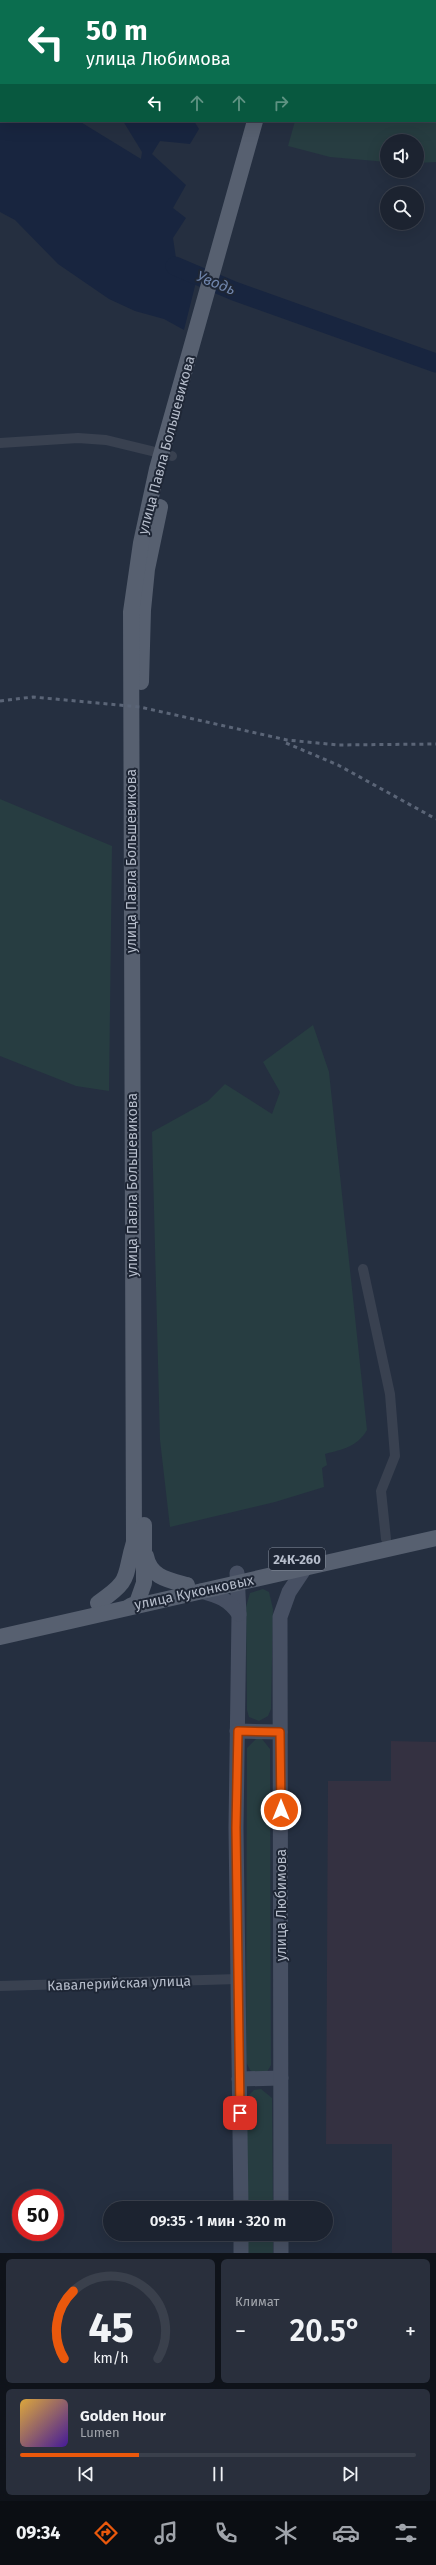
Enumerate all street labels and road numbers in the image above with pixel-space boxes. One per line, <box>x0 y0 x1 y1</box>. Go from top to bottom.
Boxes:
street label: улица Павла Большевикова <box>134 354 199 536</box>
street label: улица Павла Большевикова <box>123 769 140 953</box>
street label: улица Павла Большевикова <box>124 1093 141 1277</box>
road number: 24К-260 <box>269 1548 325 1570</box>
street label: улица Куконковых <box>133 1571 256 1613</box>
street label: улица Любимова <box>273 1849 290 1961</box>
street label: Кавалерийская улица <box>47 1972 191 1995</box>

